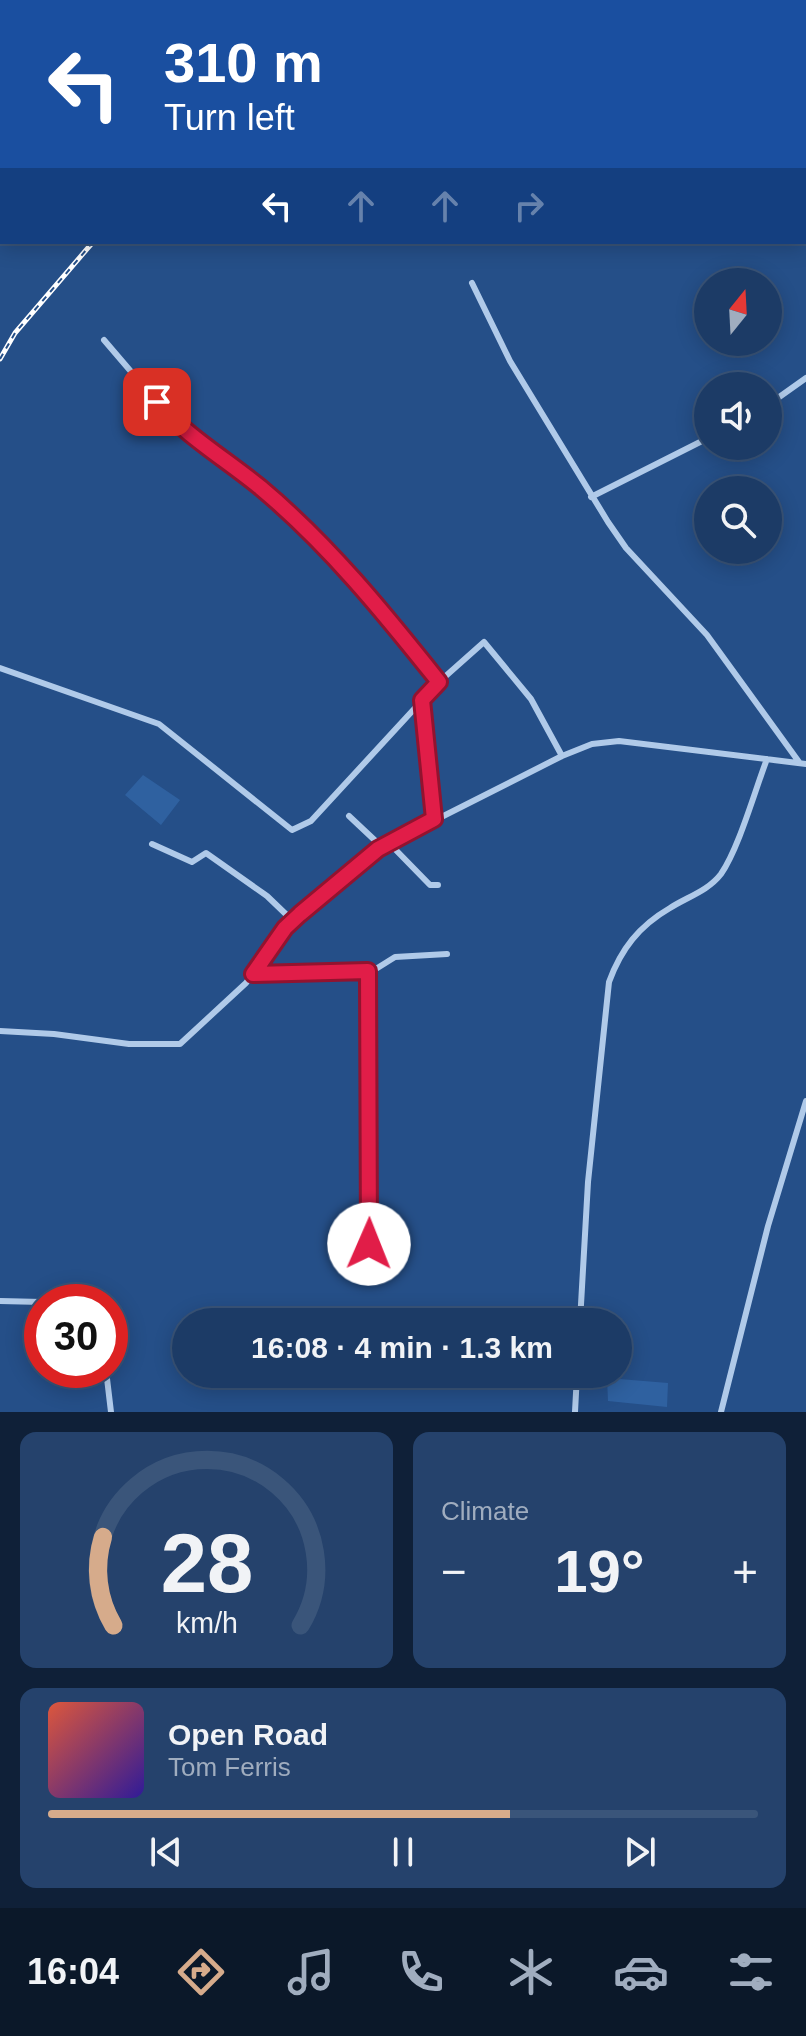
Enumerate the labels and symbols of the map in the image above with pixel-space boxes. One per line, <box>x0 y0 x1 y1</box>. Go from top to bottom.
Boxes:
north arrow <box>694 268 782 356</box>
pin <box>123 368 191 436</box>
position arrow <box>327 1202 411 1286</box>
speed limit sign: 30 <box>24 1284 128 1388</box>

